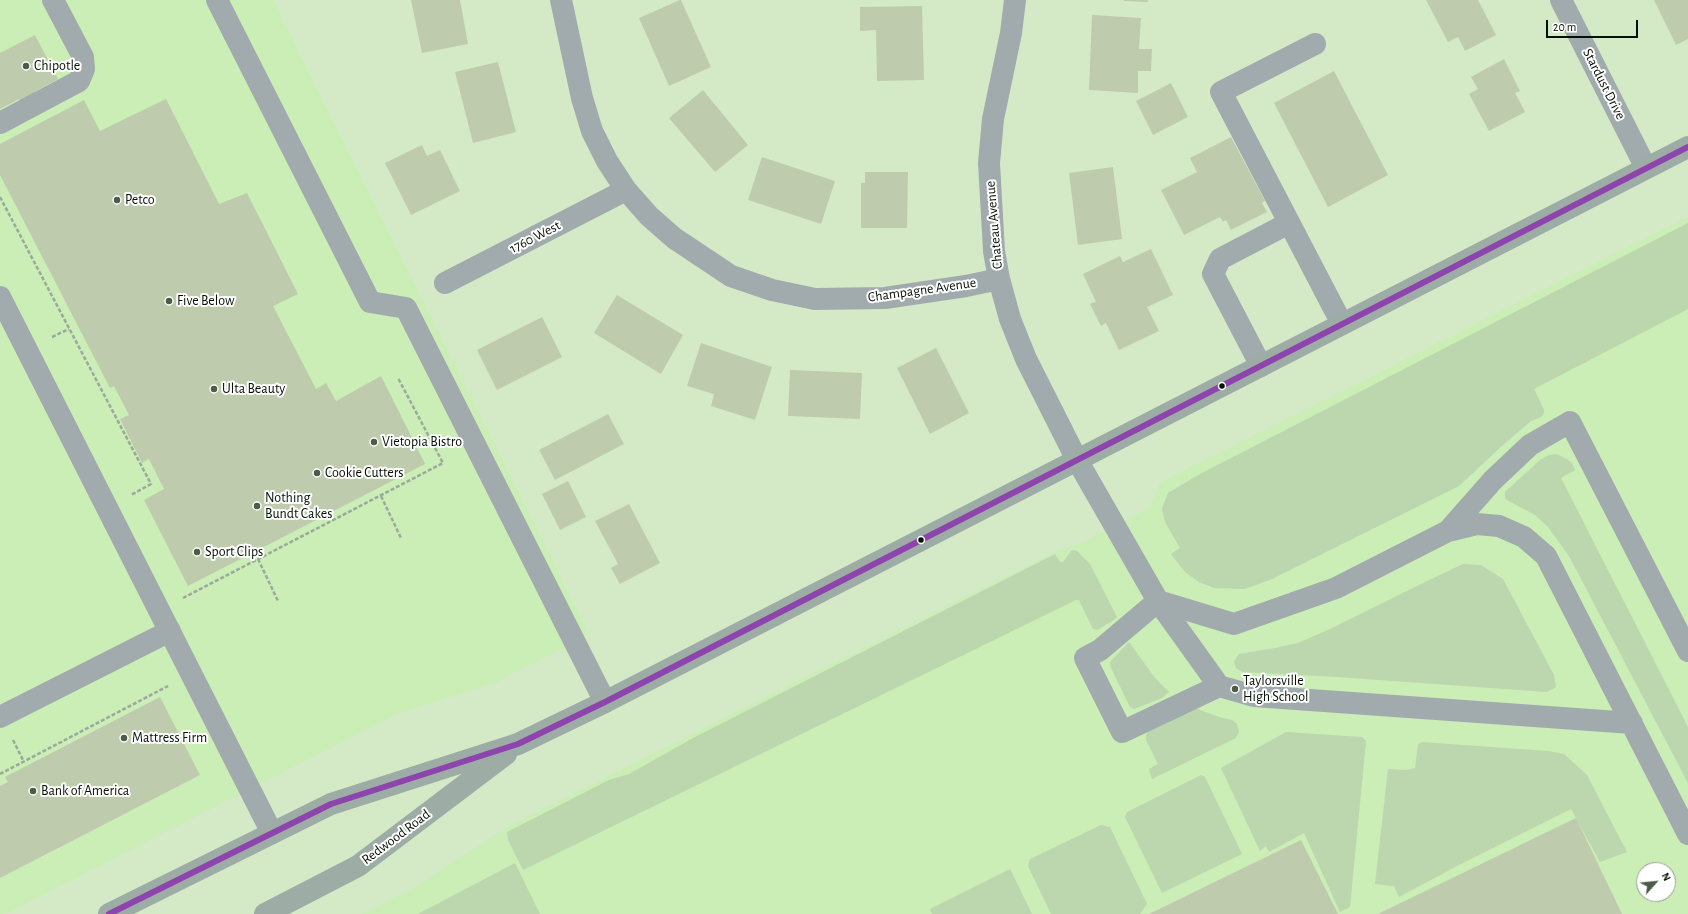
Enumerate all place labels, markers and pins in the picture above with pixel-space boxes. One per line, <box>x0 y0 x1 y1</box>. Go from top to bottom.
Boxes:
place label: Chipotle <box>34 58 80 74</box>
marker: Chipotle <box>21 61 31 71</box>
place label: Petco <box>125 192 155 208</box>
marker: Petco <box>112 195 122 205</box>
place label: Five Below <box>177 293 234 309</box>
marker: Five Below <box>164 296 174 306</box>
place label: Ulta Beauty <box>222 381 285 397</box>
unlabelled marker <box>1217 381 1227 391</box>
marker: Ulta Beauty <box>209 384 219 394</box>
place label: Vietopia Bistro <box>382 434 462 450</box>
marker: Vietopia Bistro <box>369 437 379 447</box>
place label: Cookie Cutters <box>325 465 403 481</box>
marker: Cookie Cutters <box>312 468 322 478</box>
place label: Nothing Bundt Cakes <box>265 490 332 522</box>
marker: Nothing Bundt Cakes <box>252 501 262 511</box>
unlabelled marker <box>916 535 926 545</box>
place label: Sport Clips <box>205 544 263 560</box>
marker: Sport Clips <box>192 547 202 557</box>
place label: Taylorsville High School <box>1243 673 1309 706</box>
marker: Taylorsville High School <box>1230 684 1240 694</box>
place label: Mattress Firm <box>132 730 207 746</box>
marker: Mattress Firm <box>119 733 129 743</box>
place label: Bank of America <box>41 783 129 799</box>
marker: Bank of America <box>28 786 38 796</box>

